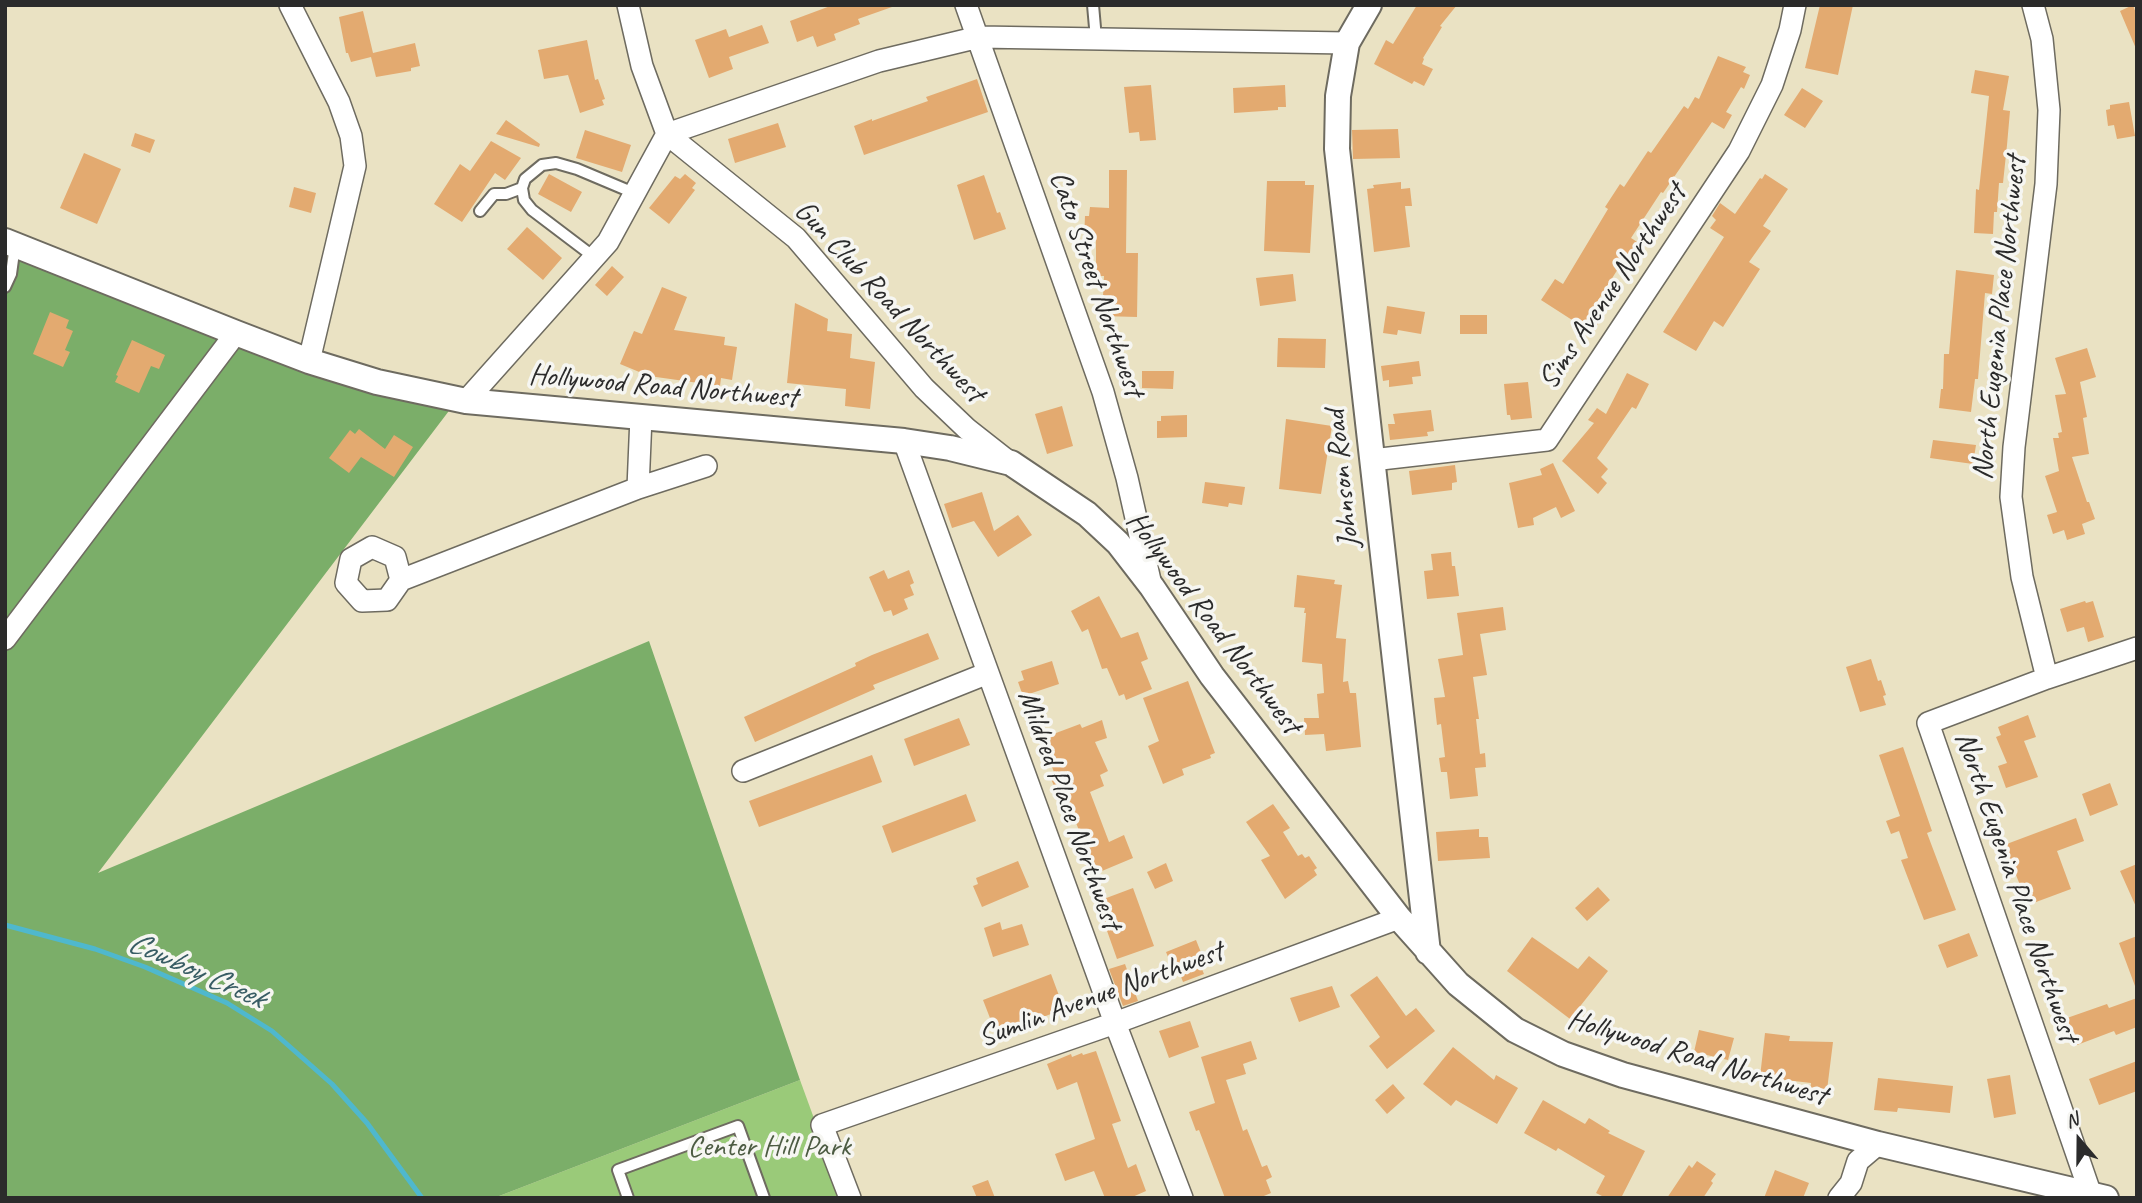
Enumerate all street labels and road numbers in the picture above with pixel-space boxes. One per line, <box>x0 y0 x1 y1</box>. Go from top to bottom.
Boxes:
street label: North Eugenia Place Northwest <box>1965 154 2035 482</box>
street label: Cato Street Northwest <box>1041 167 1151 401</box>
street label: Sims Avenue Northwest <box>1531 178 1695 396</box>
street label: Gun Club Road Northwest <box>786 194 992 410</box>
street label: Hollywood Road Northwest <box>527 357 799 417</box>
street label: Johnson Road <box>1318 408 1368 550</box>
street label: Hollywood Road Northwest <box>1118 505 1308 741</box>
street label: Mildred Place Northwest <box>1009 685 1129 935</box>
street label: North Eugenia Place Northwest <box>1946 727 2086 1047</box>
street label: Sumlin Avenue Northwest <box>974 934 1228 1056</box>
street label: Hollywood Road Northwest <box>1563 1001 1831 1115</box>

